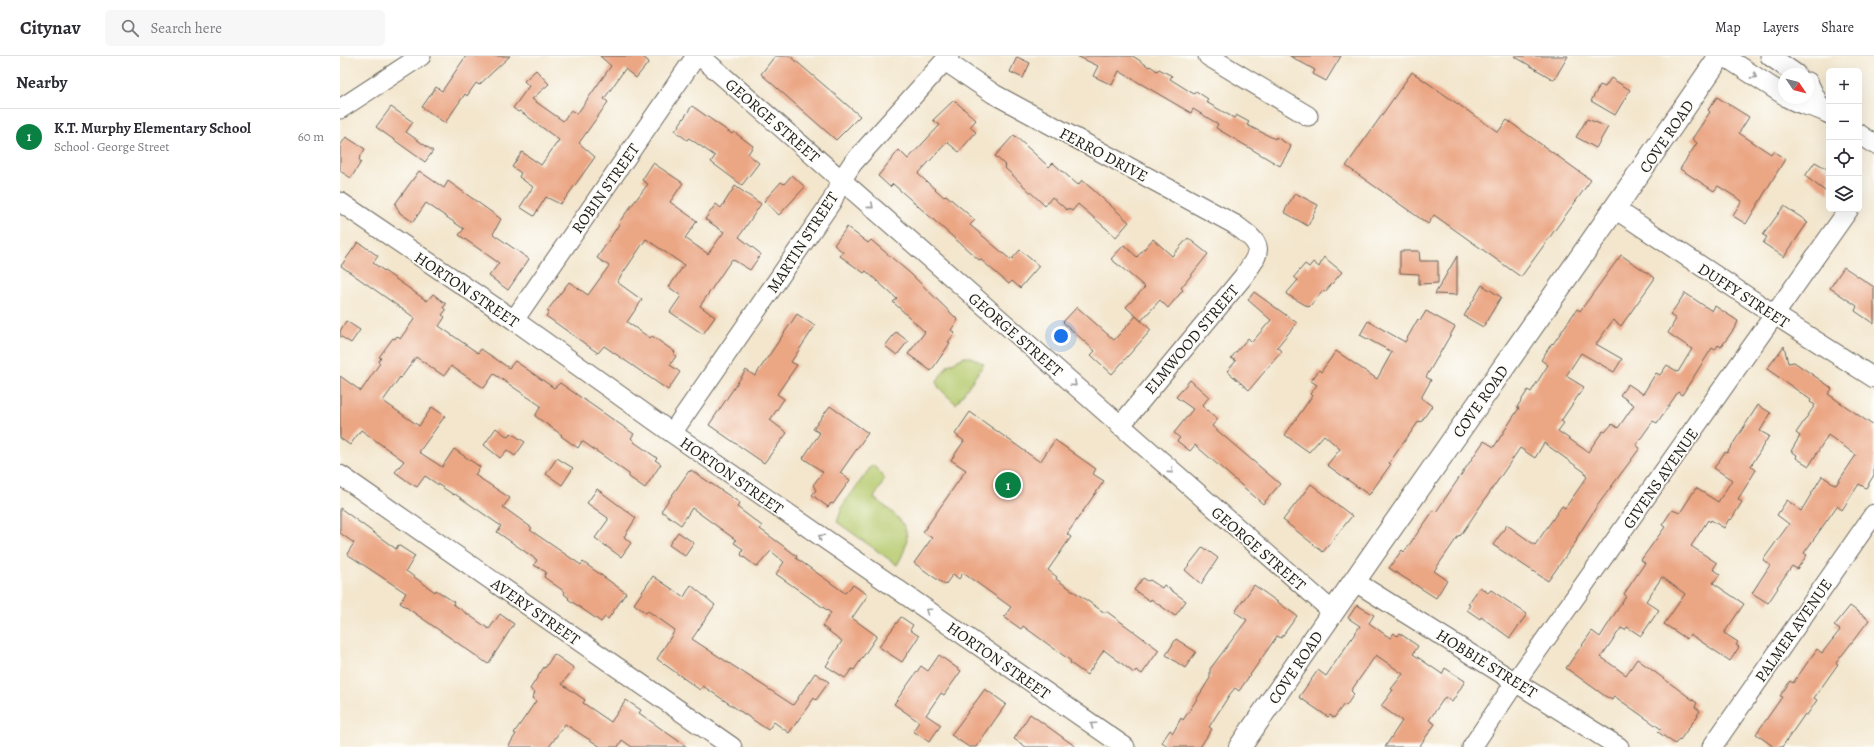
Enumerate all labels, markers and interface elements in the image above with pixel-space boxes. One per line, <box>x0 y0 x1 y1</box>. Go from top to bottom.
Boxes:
search box <box>105 10 385 46</box>
text: Citynav <box>20 15 81 41</box>
icon: search <box>119 17 141 39</box>
text: Search here <box>151 18 222 38</box>
text: Map <box>1715 18 1741 37</box>
text: Layers <box>1763 18 1799 37</box>
text: Share <box>1821 18 1854 37</box>
north arrow <box>1778 68 1814 104</box>
map controls <box>1826 68 1862 212</box>
button: + <box>1826 68 1862 104</box>
text: Nearby <box>16 71 67 94</box>
one-way arrow <box>1750 71 1757 78</box>
street label: GEORGE STREET <box>720 74 824 168</box>
street label: COVE ROAD <box>1634 96 1699 177</box>
button: − <box>1826 104 1862 140</box>
text: K.T. Murphy Elementary School <box>54 118 251 138</box>
street label: FERRO DRIVE <box>1055 122 1152 187</box>
text: 1 <box>27 128 31 145</box>
text: 60 m <box>298 128 324 145</box>
text: School · George Street <box>54 138 170 155</box>
street label: ROBIN STREET <box>567 139 645 238</box>
button: locate <box>1826 140 1862 176</box>
button: layers <box>1826 176 1862 212</box>
street label: MARTIN STREET <box>762 187 844 297</box>
one-way arrow <box>866 202 873 209</box>
street label: HORTON STREET <box>410 247 523 333</box>
street label: DUFFY STREET <box>1693 258 1794 334</box>
street label: ELMWOOD STREET <box>1139 280 1244 399</box>
street label: GEORGE STREET <box>963 288 1067 382</box>
your location <box>1051 326 1071 346</box>
street label: COVE ROAD <box>1448 361 1514 442</box>
one-way arrow <box>1069 380 1076 387</box>
street label: GIVENS AVENUE <box>1618 424 1704 533</box>
street label: HORTON STREET <box>675 432 788 520</box>
one-way arrow <box>1166 466 1173 473</box>
pin: 1 <box>995 470 1021 500</box>
street label: GEORGE STREET <box>1206 502 1310 596</box>
one-way arrow <box>819 535 826 542</box>
street label: AVERY STREET <box>486 572 585 651</box>
street label: PALMER AVENUE <box>1750 574 1838 687</box>
one-way arrow <box>926 609 933 616</box>
street label: HORTON STREET <box>942 617 1055 705</box>
street label: HOBBIE STREET <box>1432 624 1541 704</box>
street label: COVE ROAD <box>1263 627 1328 708</box>
one-way arrow <box>1090 722 1097 730</box>

